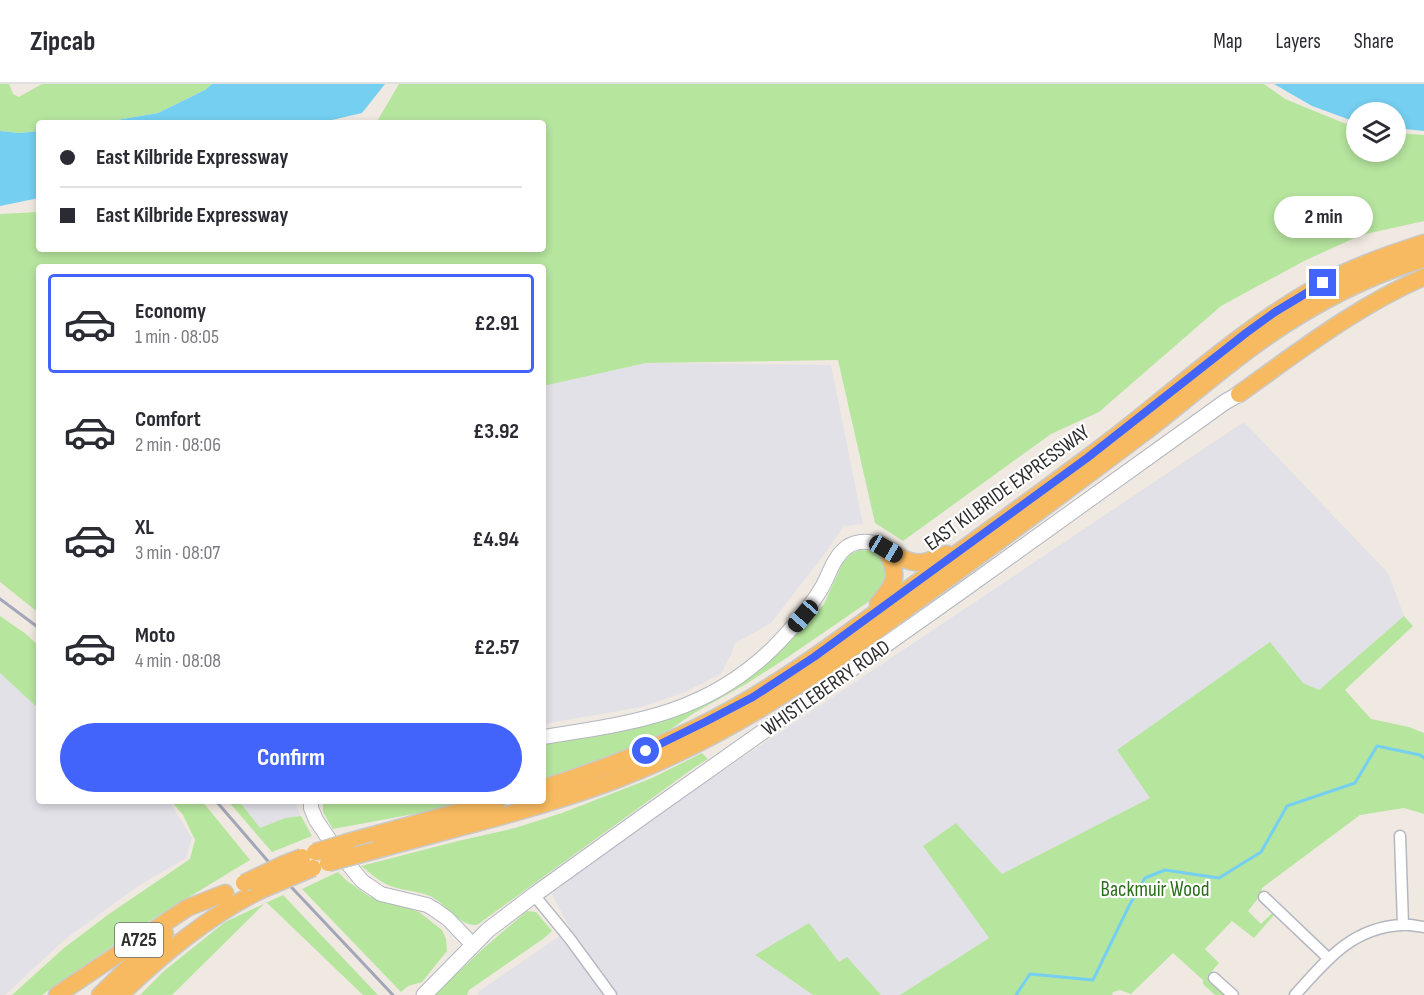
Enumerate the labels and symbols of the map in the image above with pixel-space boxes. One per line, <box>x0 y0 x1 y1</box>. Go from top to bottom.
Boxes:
callout: 2 min <box>1274 196 1372 238</box>
route end <box>1309 269 1336 296</box>
street label: EAST KILBRIDE EXPRESSWAY <box>920 420 1094 556</box>
car <box>866 532 906 566</box>
car <box>784 597 822 635</box>
street label: WHISTLEBERRY ROAD <box>757 635 895 741</box>
route start <box>632 737 659 764</box>
park label: Backmuir Wood <box>1101 877 1209 902</box>
road number: A725 <box>115 923 163 957</box>

